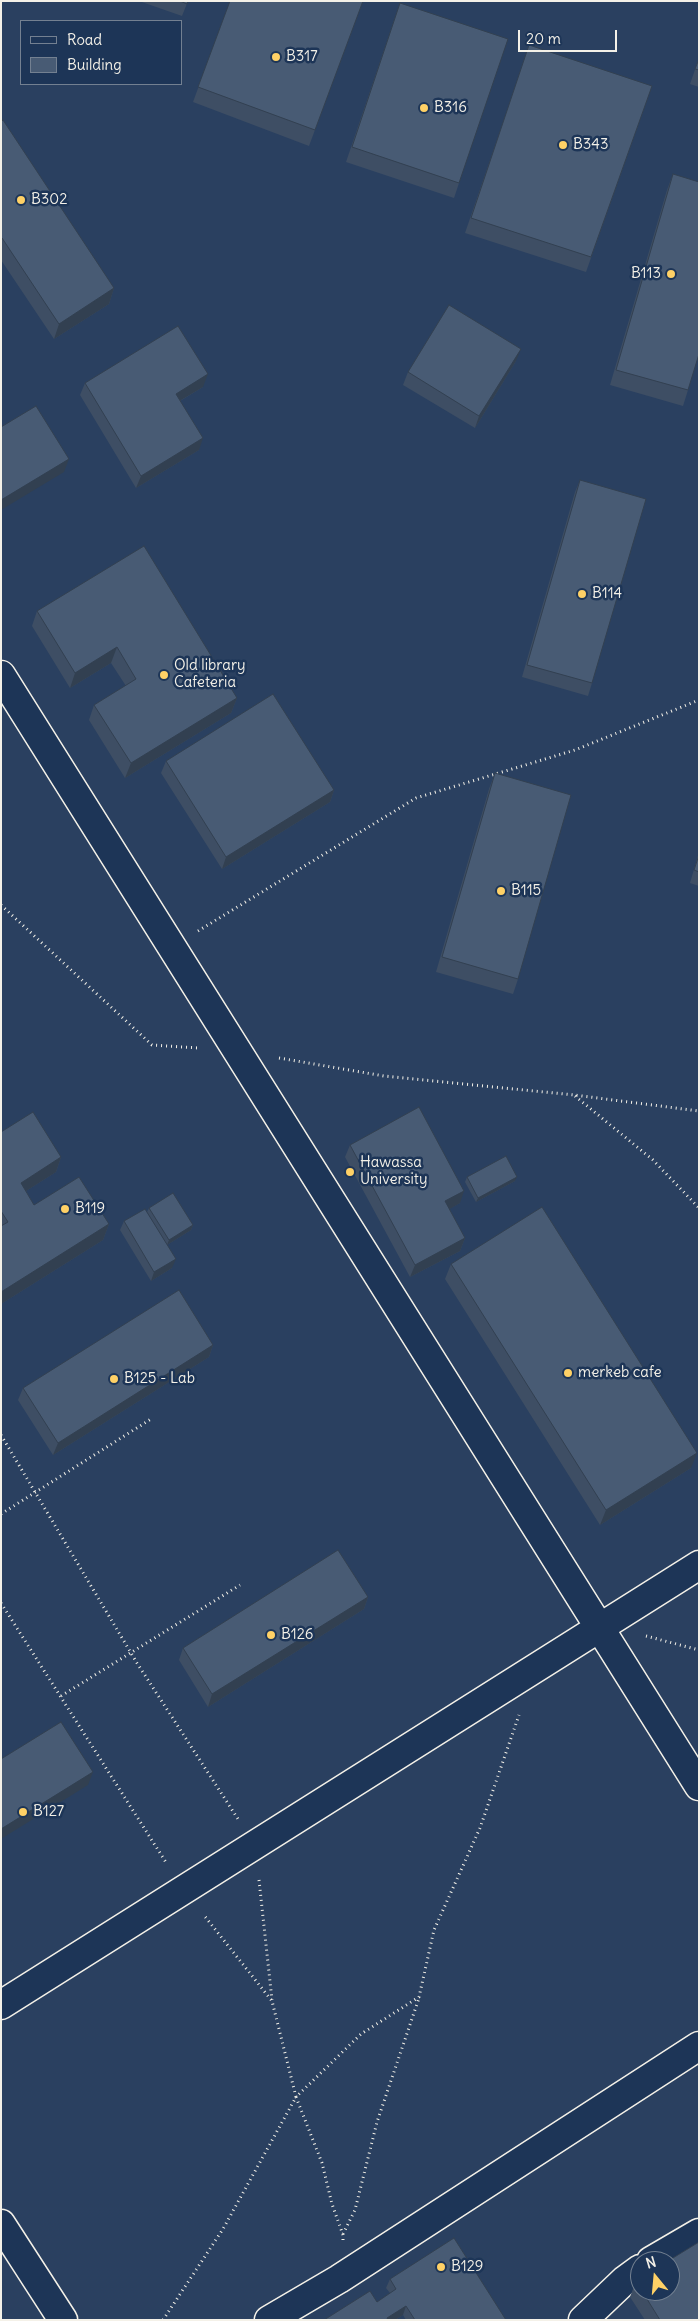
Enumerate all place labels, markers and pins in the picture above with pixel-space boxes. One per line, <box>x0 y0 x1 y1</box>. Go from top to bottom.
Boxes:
place label: B317 <box>286 48 317 66</box>
marker: B317 <box>270 51 282 63</box>
place label: B316 <box>434 99 467 117</box>
marker: B316 <box>418 102 430 114</box>
place label: B343 <box>573 136 609 154</box>
marker: B343 <box>557 139 569 151</box>
place label: B302 <box>31 191 67 209</box>
marker: B302 <box>15 194 27 206</box>
place label: B113 <box>631 265 661 283</box>
marker: B113 <box>665 268 677 280</box>
place label: B114 <box>592 585 622 603</box>
marker: B114 <box>576 588 588 600</box>
place label: Old library Cafeteria <box>174 657 246 692</box>
marker: Old library Cafeteria <box>158 669 170 681</box>
place label: B115 <box>511 882 541 900</box>
marker: B115 <box>495 885 507 897</box>
place label: Hawassa University <box>360 1154 427 1189</box>
marker: Hawassa University <box>344 1166 356 1178</box>
place label: B119 <box>75 1200 105 1218</box>
marker: B119 <box>59 1203 71 1215</box>
place label: merkeb cafe <box>578 1364 662 1382</box>
marker: merkeb cafe <box>562 1367 574 1379</box>
place label: B125 - Lab <box>124 1370 195 1388</box>
marker: B125 - Lab <box>108 1373 120 1385</box>
place label: B126 <box>281 1626 314 1644</box>
marker: B126 <box>265 1629 277 1641</box>
place label: B127 <box>33 1803 64 1821</box>
marker: B127 <box>17 1806 29 1818</box>
place label: B129 <box>451 2258 483 2276</box>
marker: B129 <box>435 2261 447 2273</box>

